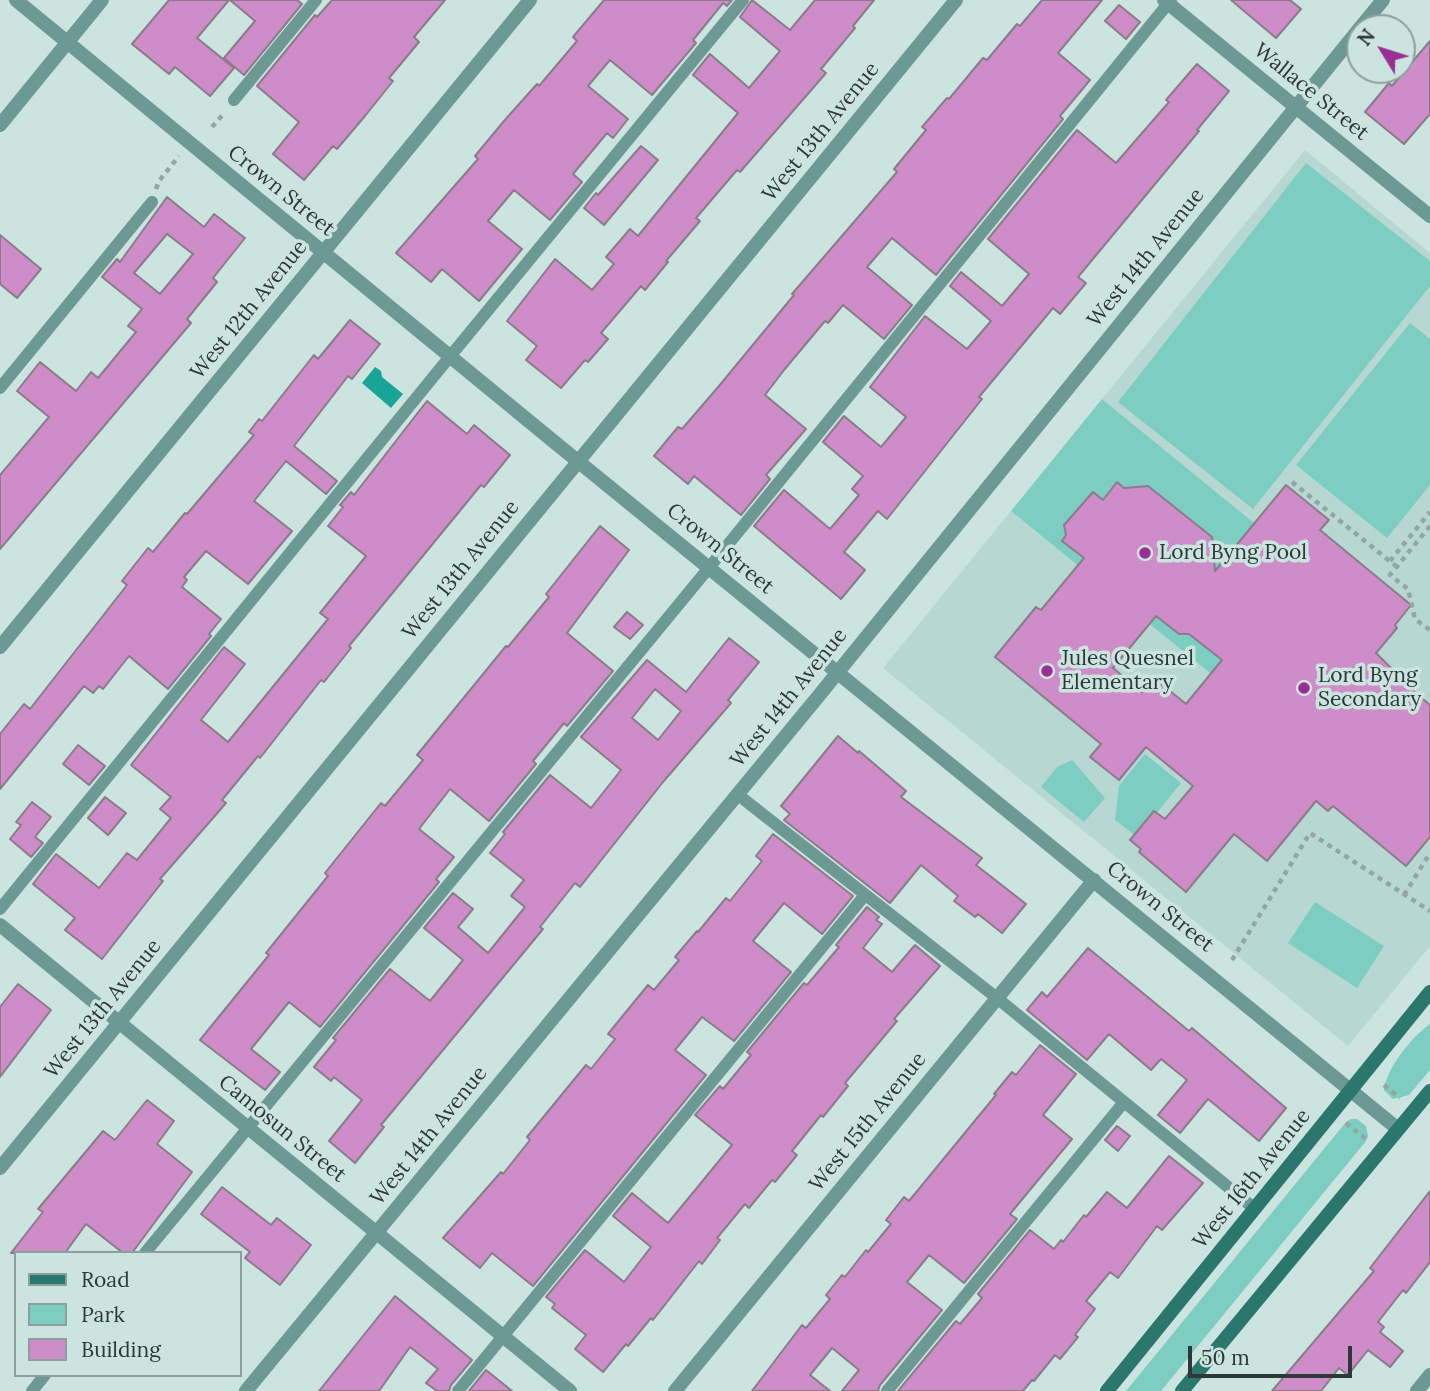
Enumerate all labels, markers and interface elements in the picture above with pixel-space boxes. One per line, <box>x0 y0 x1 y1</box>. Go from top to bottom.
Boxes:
north arrow <box>1346 14 1416 84</box>
text: N <box>1352 24 1380 50</box>
street label: Wallace Street <box>1248 38 1374 146</box>
street label: West 13th Avenue <box>757 57 885 207</box>
street label: Crown Street <box>222 140 340 242</box>
street label: West 14th Avenue <box>1082 183 1210 333</box>
street label: West 12th Avenue <box>185 236 313 384</box>
street label: West 13th Avenue <box>397 495 525 645</box>
street label: Crown Street <box>661 498 779 600</box>
place label: Lord Byng Pool <box>1159 540 1307 566</box>
marker: Lord Byng Pool <box>1137 545 1153 561</box>
street label: West 14th Avenue <box>725 623 853 773</box>
place label: Jules Quesnel Elementary <box>1061 646 1194 696</box>
marker: Jules Quesnel Elementary <box>1039 663 1055 679</box>
place label: Lord Byng Secondary <box>1318 663 1421 713</box>
marker: Lord Byng Secondary <box>1296 680 1312 696</box>
street label: Crown Street <box>1101 856 1219 958</box>
street label: West 13th Avenue <box>39 934 167 1084</box>
street label: West 15th Avenue <box>804 1047 932 1197</box>
street label: West 14th Avenue <box>365 1061 493 1211</box>
street label: Camosun Street <box>213 1070 351 1188</box>
street label: West 16th Avenue <box>1188 1104 1316 1254</box>
legend <box>14 1251 242 1377</box>
text: Road <box>81 1266 130 1293</box>
text: Park <box>81 1301 125 1328</box>
scale bar <box>1192 1332 1356 1376</box>
text: Building <box>81 1336 161 1363</box>
text: 50 m <box>1201 1344 1250 1371</box>

